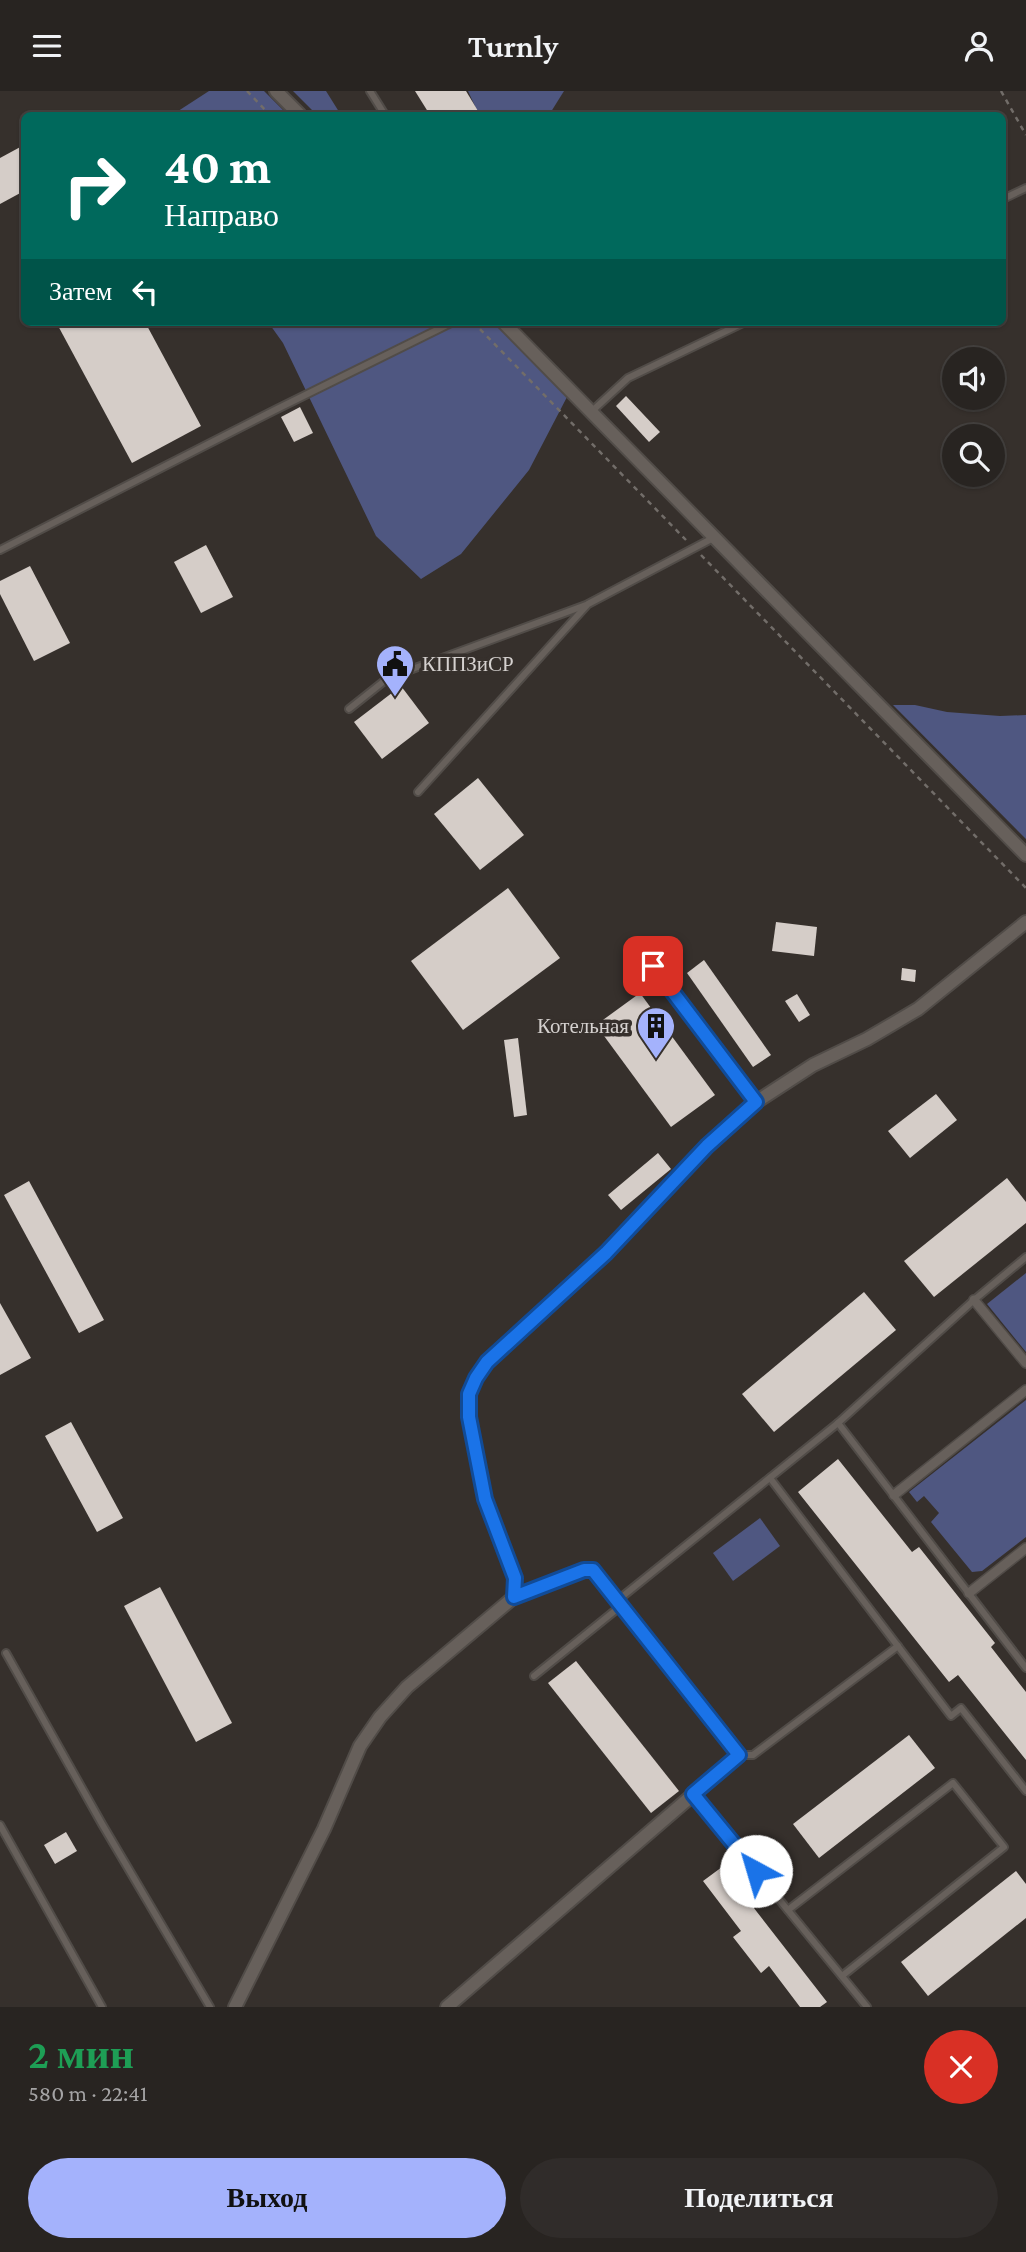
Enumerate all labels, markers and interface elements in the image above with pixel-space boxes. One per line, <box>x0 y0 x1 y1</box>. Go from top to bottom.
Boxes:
icon: menu <box>28 27 66 65</box>
icon: person <box>960 27 998 65</box>
text: Turnly <box>468 28 558 64</box>
text: 40 m <box>164 139 271 194</box>
icon: right <box>49 140 140 231</box>
text: Направо <box>164 197 279 233</box>
icon: left <box>126 273 164 311</box>
text: Затем <box>49 277 112 306</box>
map controls <box>942 347 1005 487</box>
button: sound <box>942 347 1005 410</box>
button: search <box>942 424 1005 487</box>
public building icon: КППЗиСР <box>374 643 416 698</box>
place label: КППЗиСР <box>422 652 514 676</box>
pin <box>623 936 683 996</box>
icon: arrive <box>634 947 672 985</box>
building icon: Котельная <box>635 1005 677 1060</box>
place label: Котельная <box>537 1014 629 1038</box>
position arrow <box>719 1834 793 1908</box>
text: 2 мин <box>28 2030 134 2077</box>
button: close <box>924 2030 998 2104</box>
text: 580 m · 22:41 <box>28 2080 148 2106</box>
button: Выход <box>28 2158 506 2238</box>
button: Поделиться <box>520 2158 998 2238</box>

